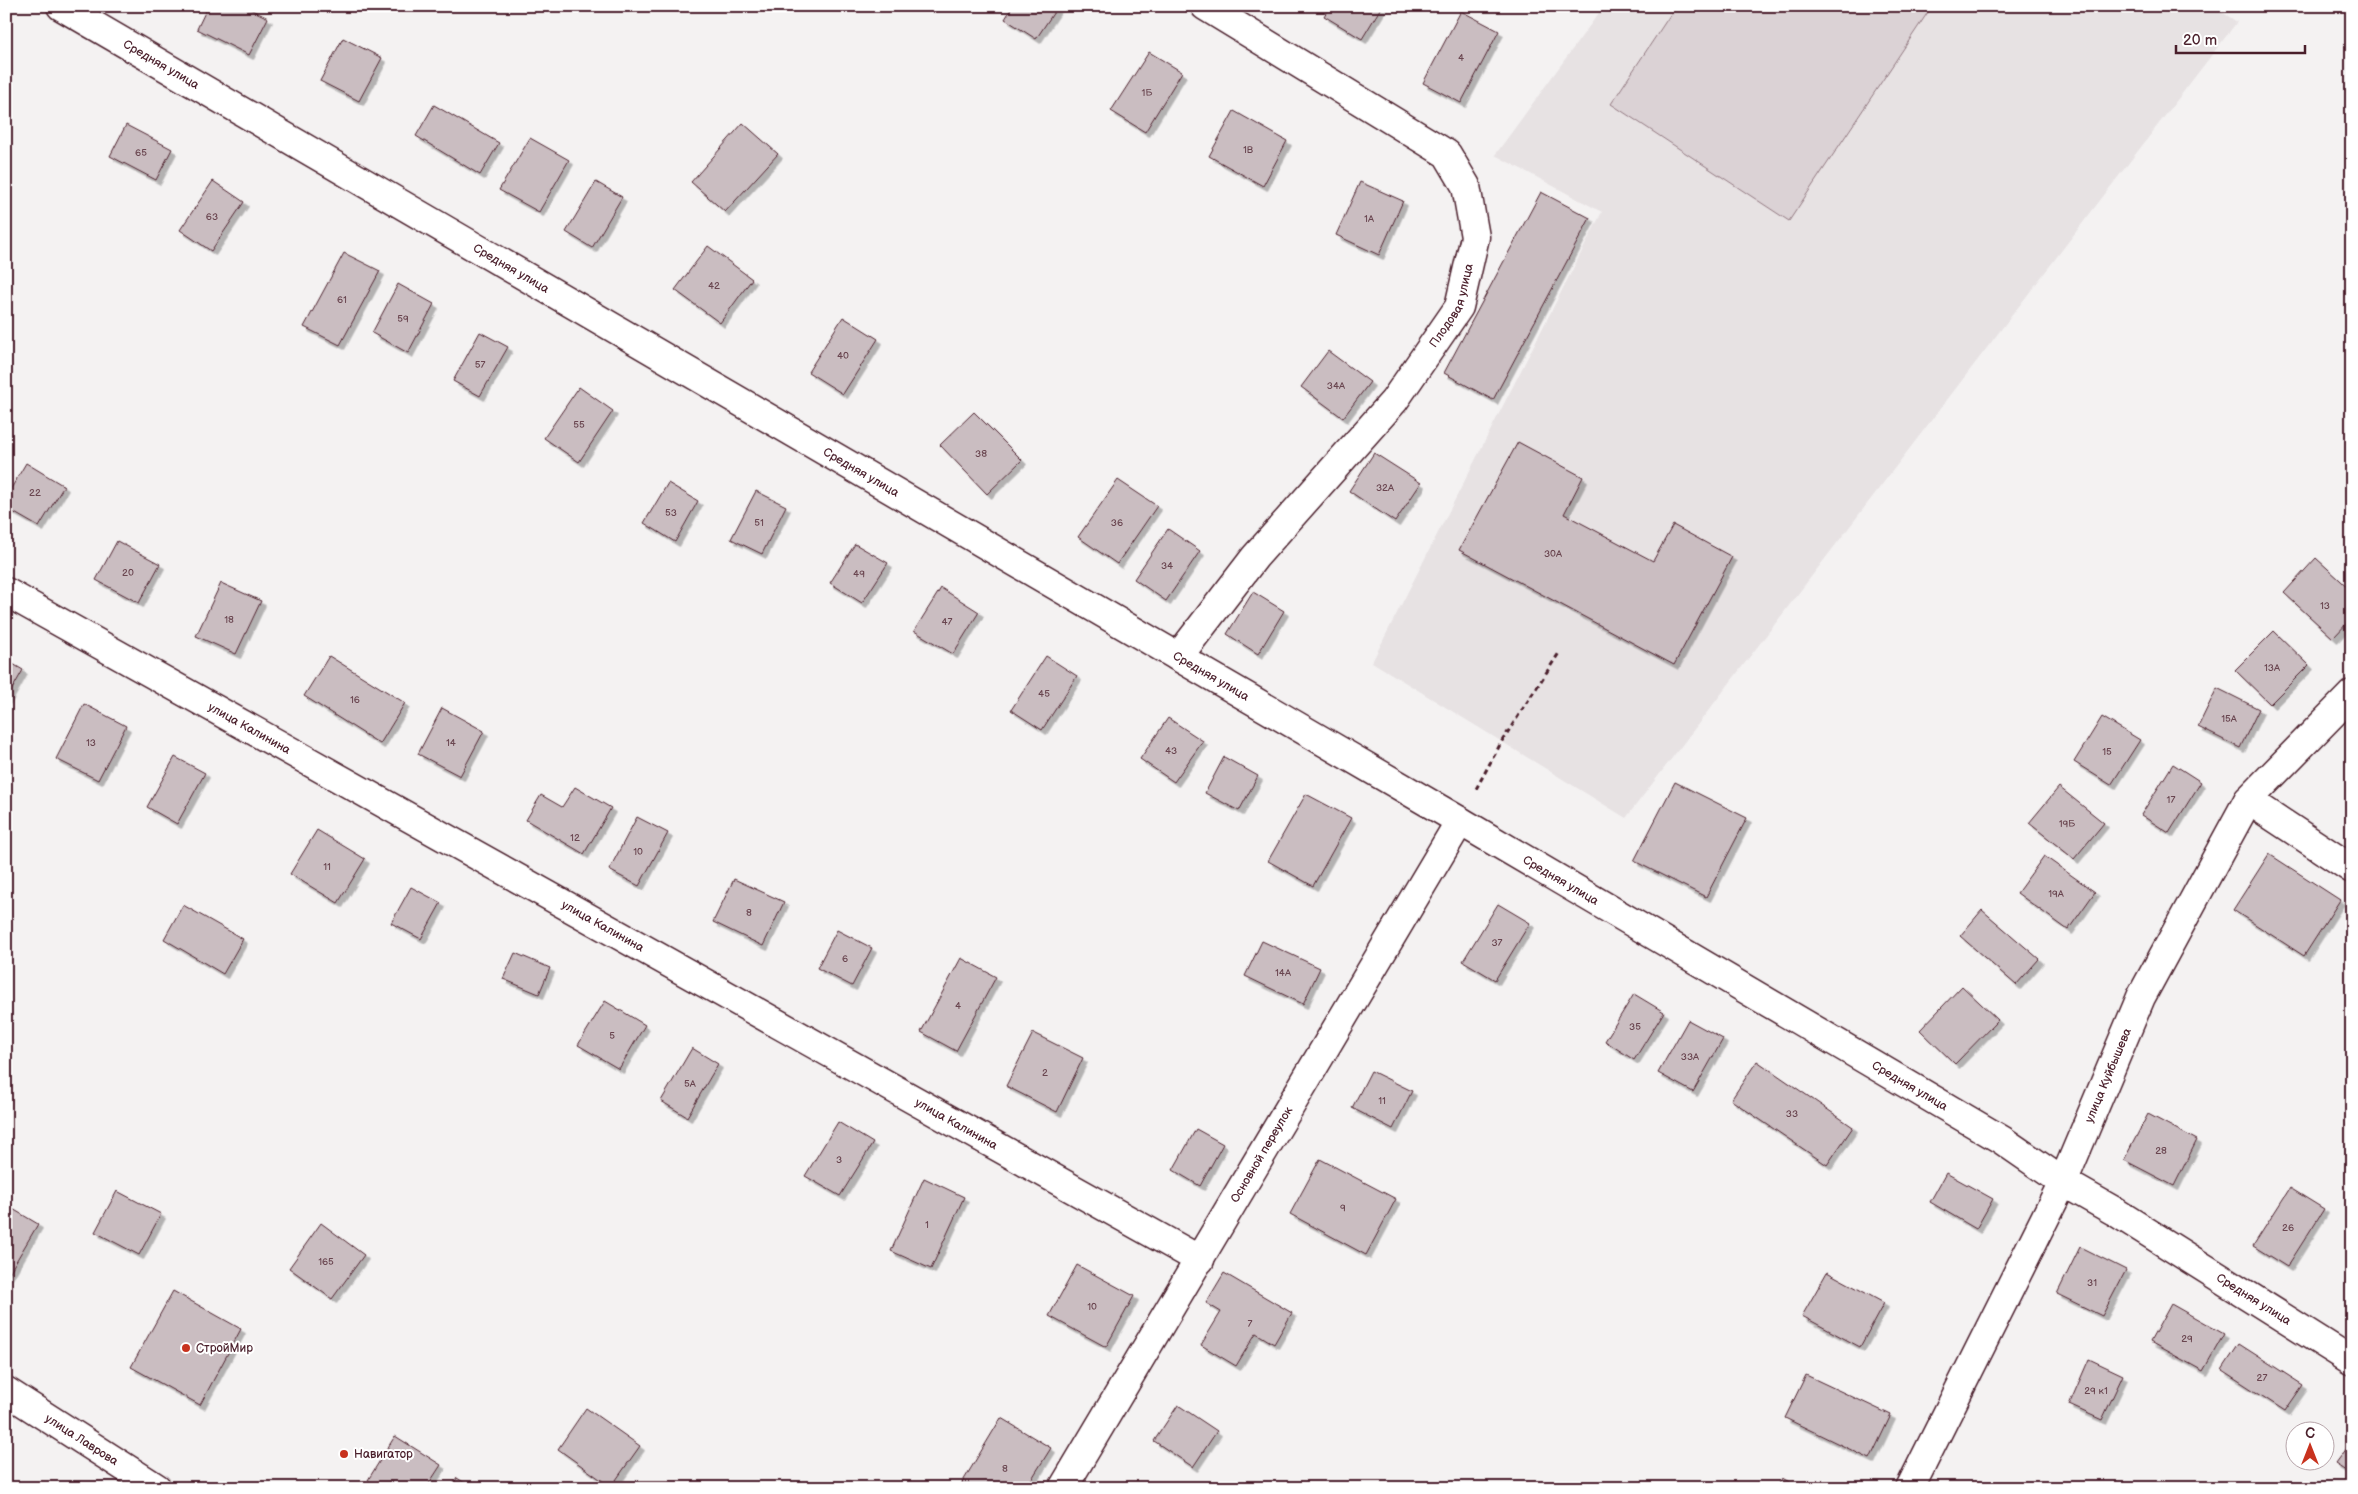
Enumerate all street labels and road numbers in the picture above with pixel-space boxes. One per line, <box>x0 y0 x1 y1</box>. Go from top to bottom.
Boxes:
street label: Средняя улица <box>120 37 202 93</box>
street label: Средняя улица <box>470 241 552 297</box>
street label: Плодовая улица <box>1426 262 1477 351</box>
street label: Средняя улица <box>820 445 902 501</box>
street label: Средняя улица <box>1170 648 1252 704</box>
street label: улица Калинина <box>205 700 293 758</box>
street label: Средняя улица <box>1520 853 1601 909</box>
street label: улица Калинина <box>559 897 647 955</box>
street label: улица Куйбышева <box>2082 1026 2135 1125</box>
street label: Средняя улица <box>1869 1058 1950 1114</box>
street label: улица Калинина <box>912 1095 1000 1153</box>
street label: Основной переулок <box>1228 1104 1297 1206</box>
street label: Средняя улица <box>2213 1270 2294 1329</box>
street label: улица Лаврова <box>42 1411 121 1469</box>

